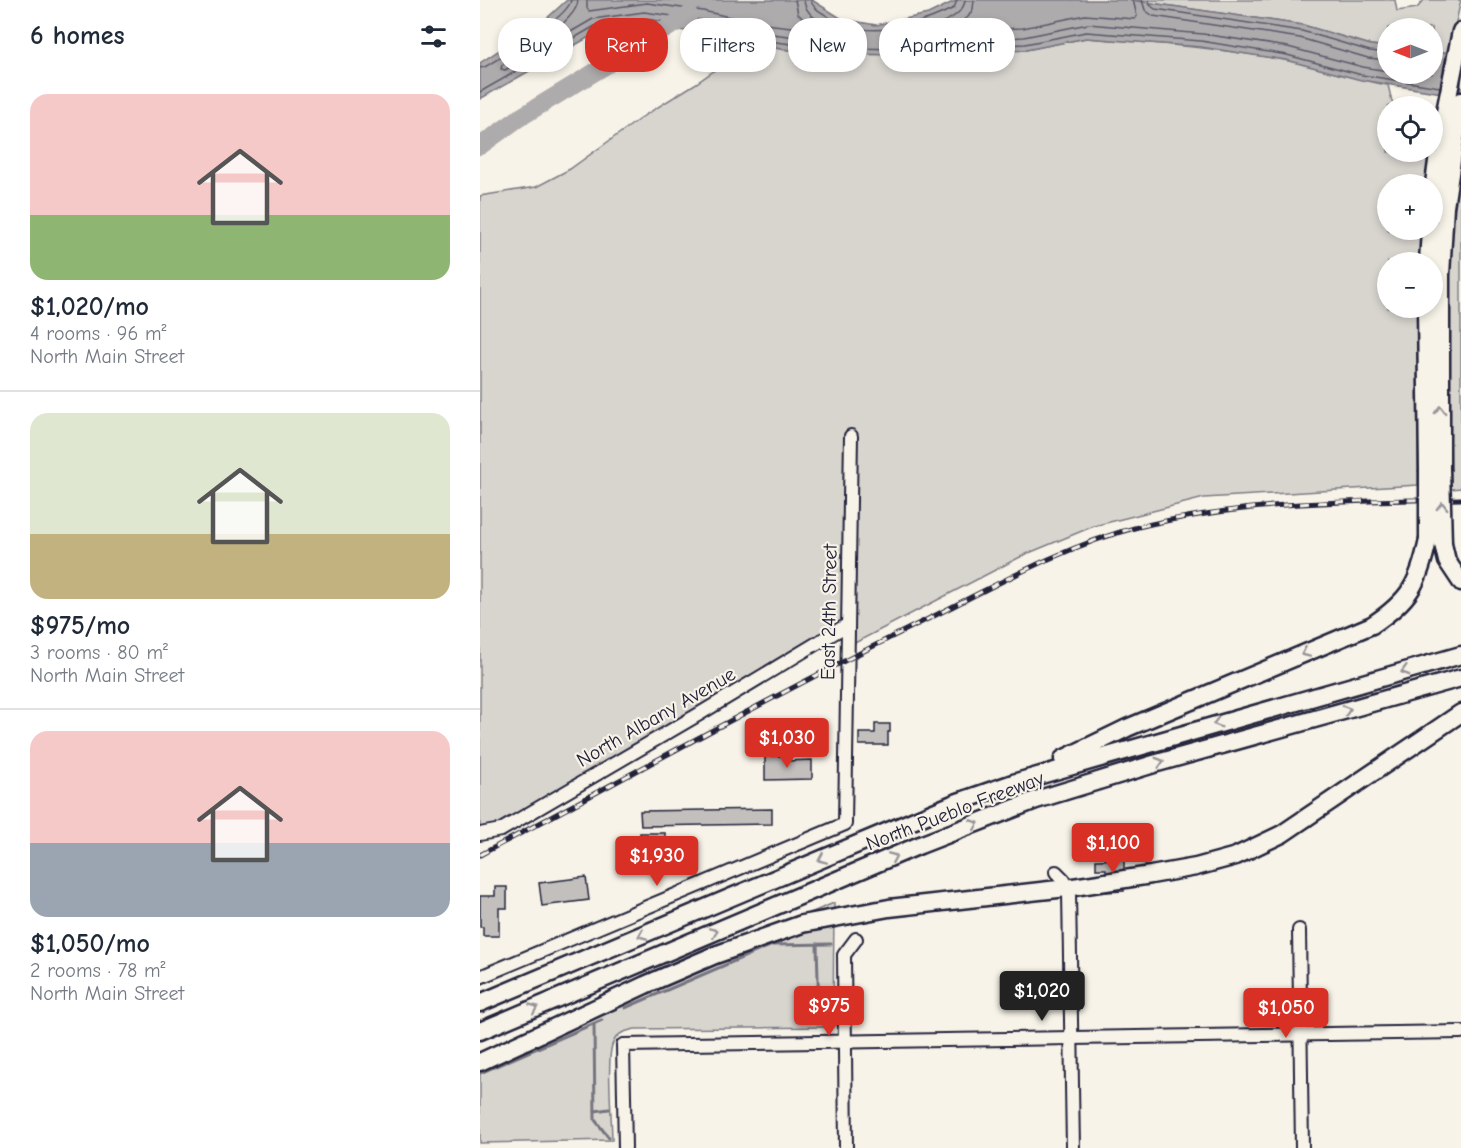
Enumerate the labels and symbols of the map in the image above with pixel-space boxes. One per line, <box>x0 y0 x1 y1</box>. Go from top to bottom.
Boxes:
north arrow <box>1377 18 1443 84</box>
one-way arrow <box>1434 406 1447 415</box>
one-way arrow <box>1436 502 1448 511</box>
street label: East 24th Street <box>816 542 842 680</box>
one-way arrow <box>1300 646 1311 658</box>
street label: North Albany Avenue <box>573 662 739 772</box>
one-way arrow <box>1400 664 1411 676</box>
one-way arrow <box>1342 704 1352 717</box>
one-way arrow <box>1212 716 1222 729</box>
pin: $1,030 <box>738 718 836 769</box>
one-way arrow <box>1154 757 1165 769</box>
street label: North Pueblo Freeway <box>863 766 1047 856</box>
one-way arrow <box>968 819 979 831</box>
pin: $1,100 <box>1064 823 1162 874</box>
pin: $1,930 <box>608 836 706 887</box>
one-way arrow <box>817 852 828 864</box>
one-way arrow <box>887 852 898 864</box>
one-way arrow <box>638 928 649 940</box>
one-way arrow <box>707 928 718 940</box>
pin: $1,020 <box>993 971 1091 1022</box>
pin: $975 <box>793 986 865 1037</box>
pin: $1,050 <box>1237 988 1335 1039</box>
one-way arrow <box>528 1003 539 1015</box>

